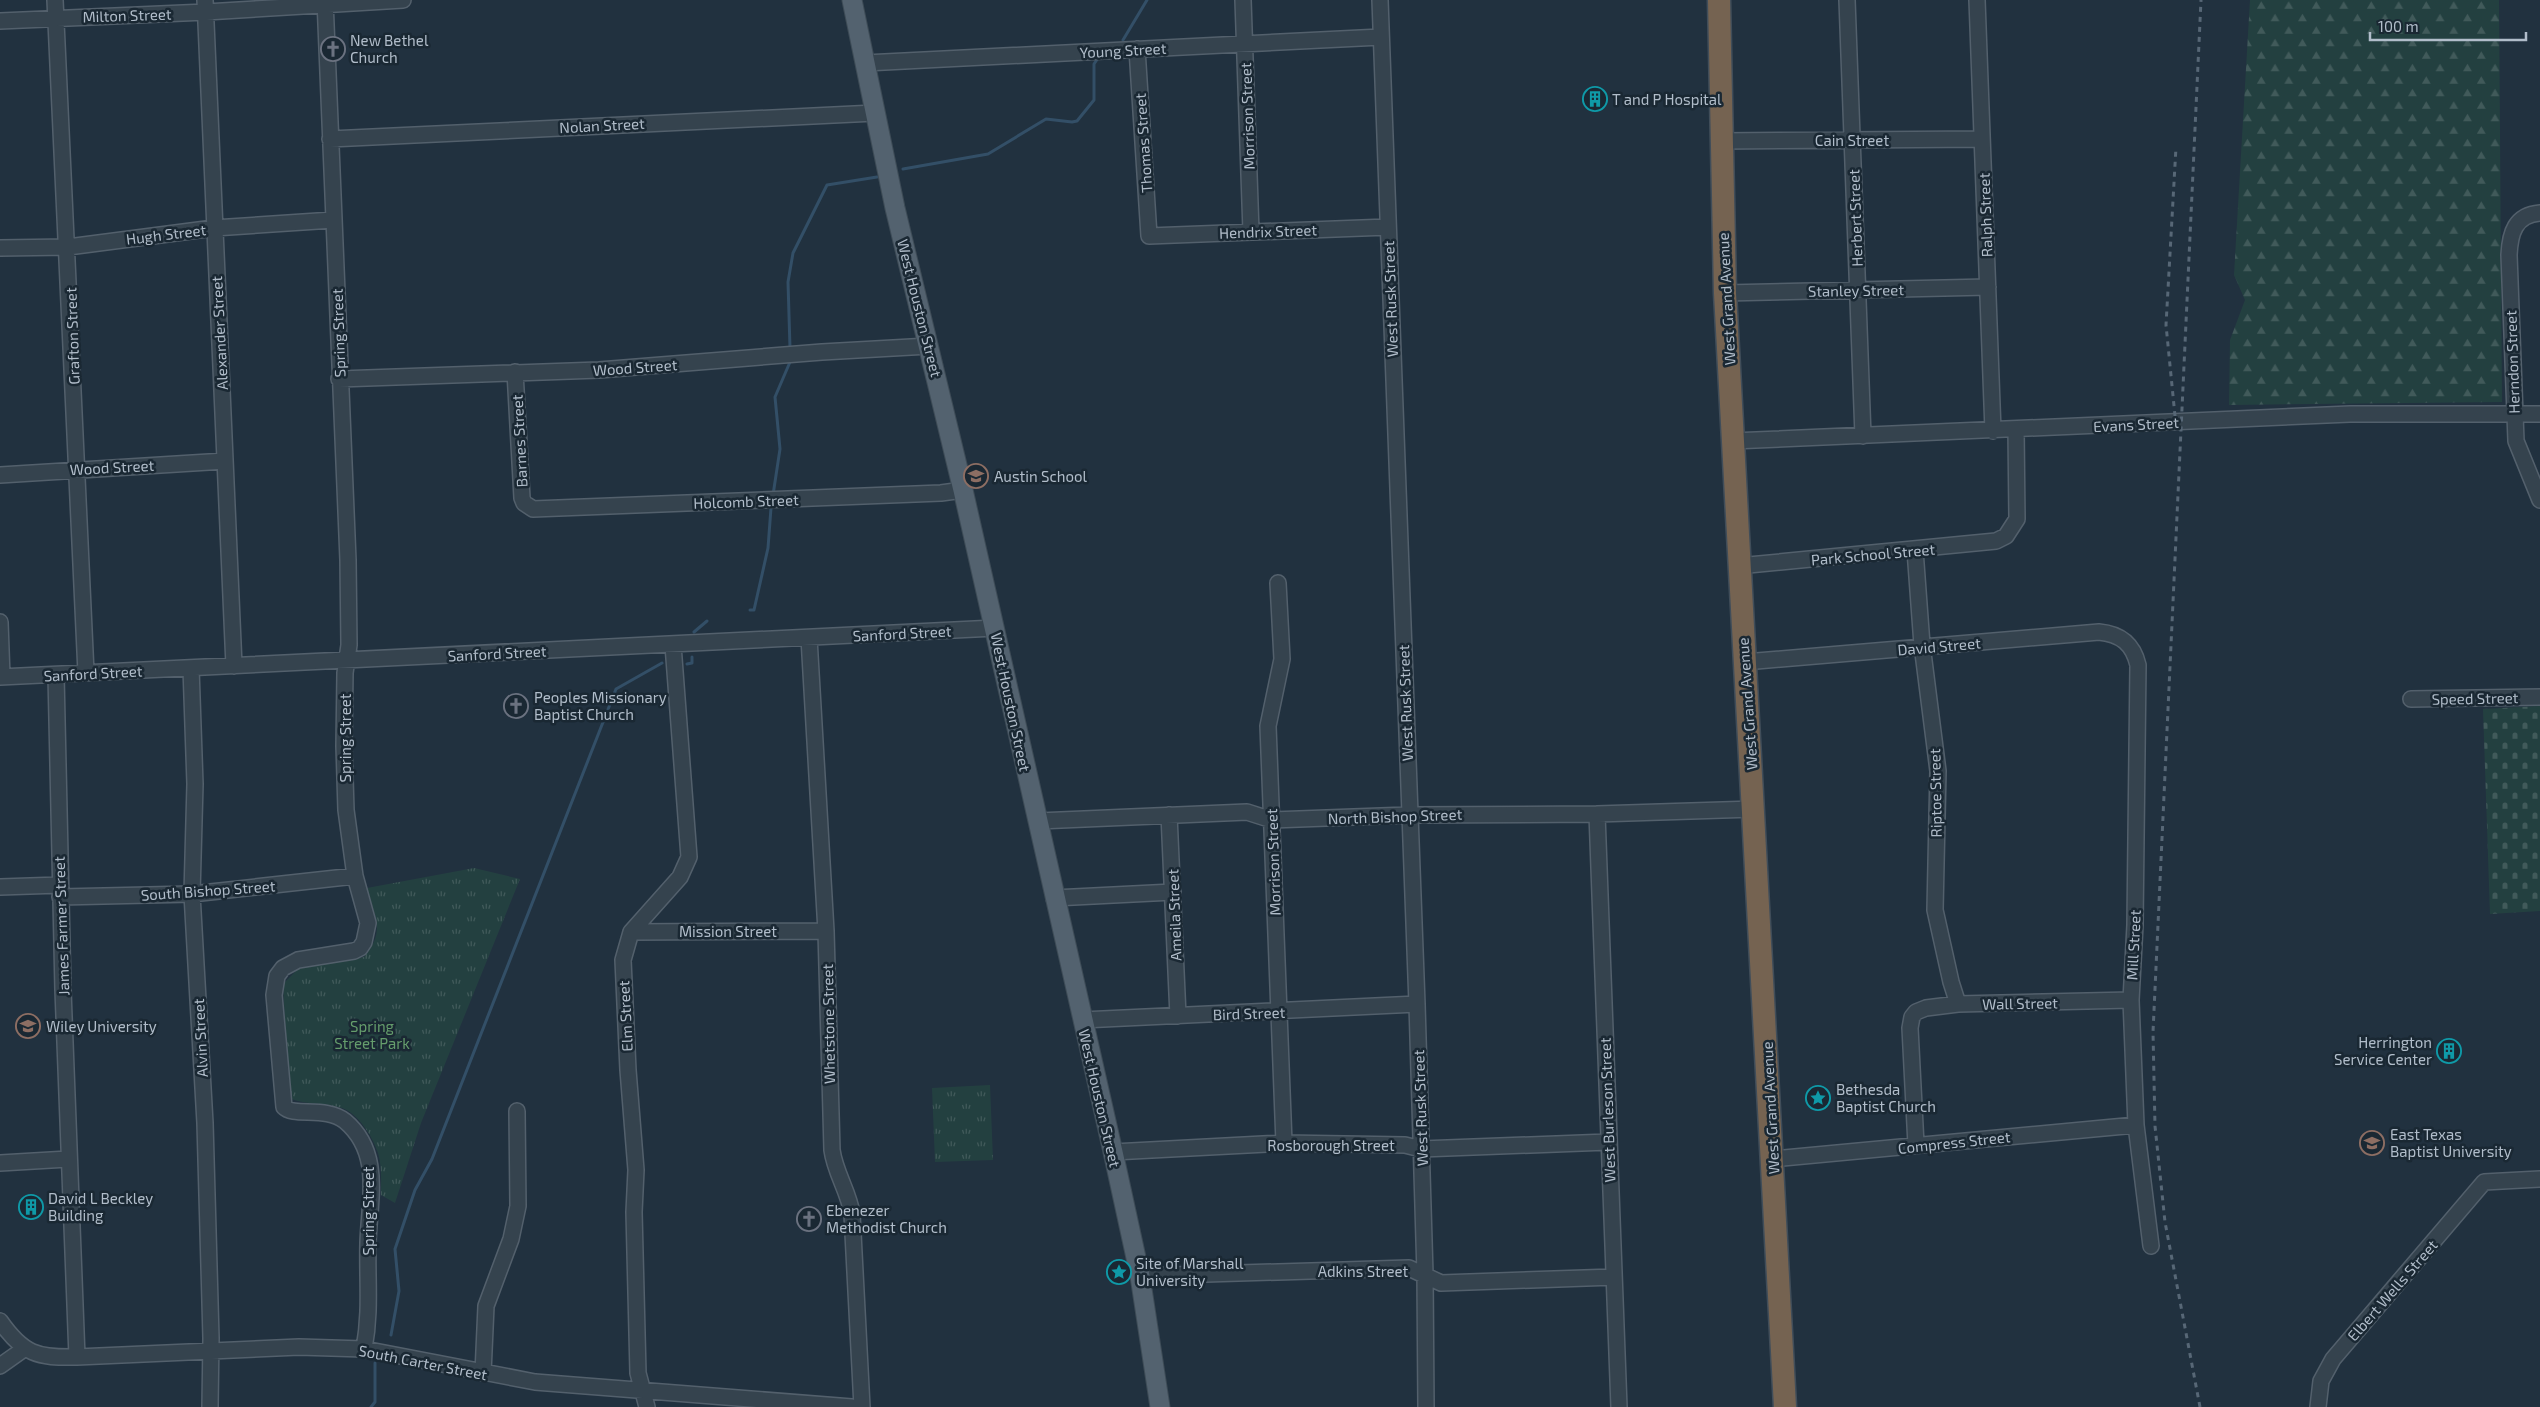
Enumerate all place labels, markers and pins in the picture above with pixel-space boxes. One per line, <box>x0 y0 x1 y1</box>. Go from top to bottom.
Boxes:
place label: New Bethel Church <box>350 31 429 66</box>
church icon: New Bethel Church <box>320 36 346 62</box>
building icon: T and P Hospital <box>1582 86 1608 112</box>
place label: T and P Hospital <box>1612 90 1722 108</box>
school or university icon: Austin School <box>963 463 989 489</box>
place label: Austin School <box>994 467 1088 485</box>
place label: Peoples Missionary Baptist Church <box>534 688 667 723</box>
church icon: Peoples Missionary Baptist Church <box>503 693 529 719</box>
school or university icon: Wiley University <box>15 1013 41 1039</box>
place label: Wiley University <box>46 1017 157 1035</box>
place label: Herrington Service Center <box>2334 1033 2432 1068</box>
building icon: Herrington Service Center <box>2436 1038 2462 1064</box>
place label: Bethesda Baptist Church <box>1836 1080 1936 1115</box>
place icon: Bethesda Baptist Church <box>1805 1085 1831 1111</box>
place label: East Texas Baptist University <box>2390 1125 2512 1160</box>
school or university icon: East Texas Baptist University <box>2359 1130 2385 1156</box>
place label: David L Beckley Building <box>48 1189 153 1224</box>
building icon: David L Beckley Building <box>18 1194 44 1220</box>
place label: Ebenezer Methodist Church <box>826 1201 947 1236</box>
church icon: Ebenezer Methodist Church <box>796 1206 822 1232</box>
place label: Site of Marshall University <box>1136 1254 1244 1289</box>
place icon: Site of Marshall University <box>1106 1259 1132 1285</box>

